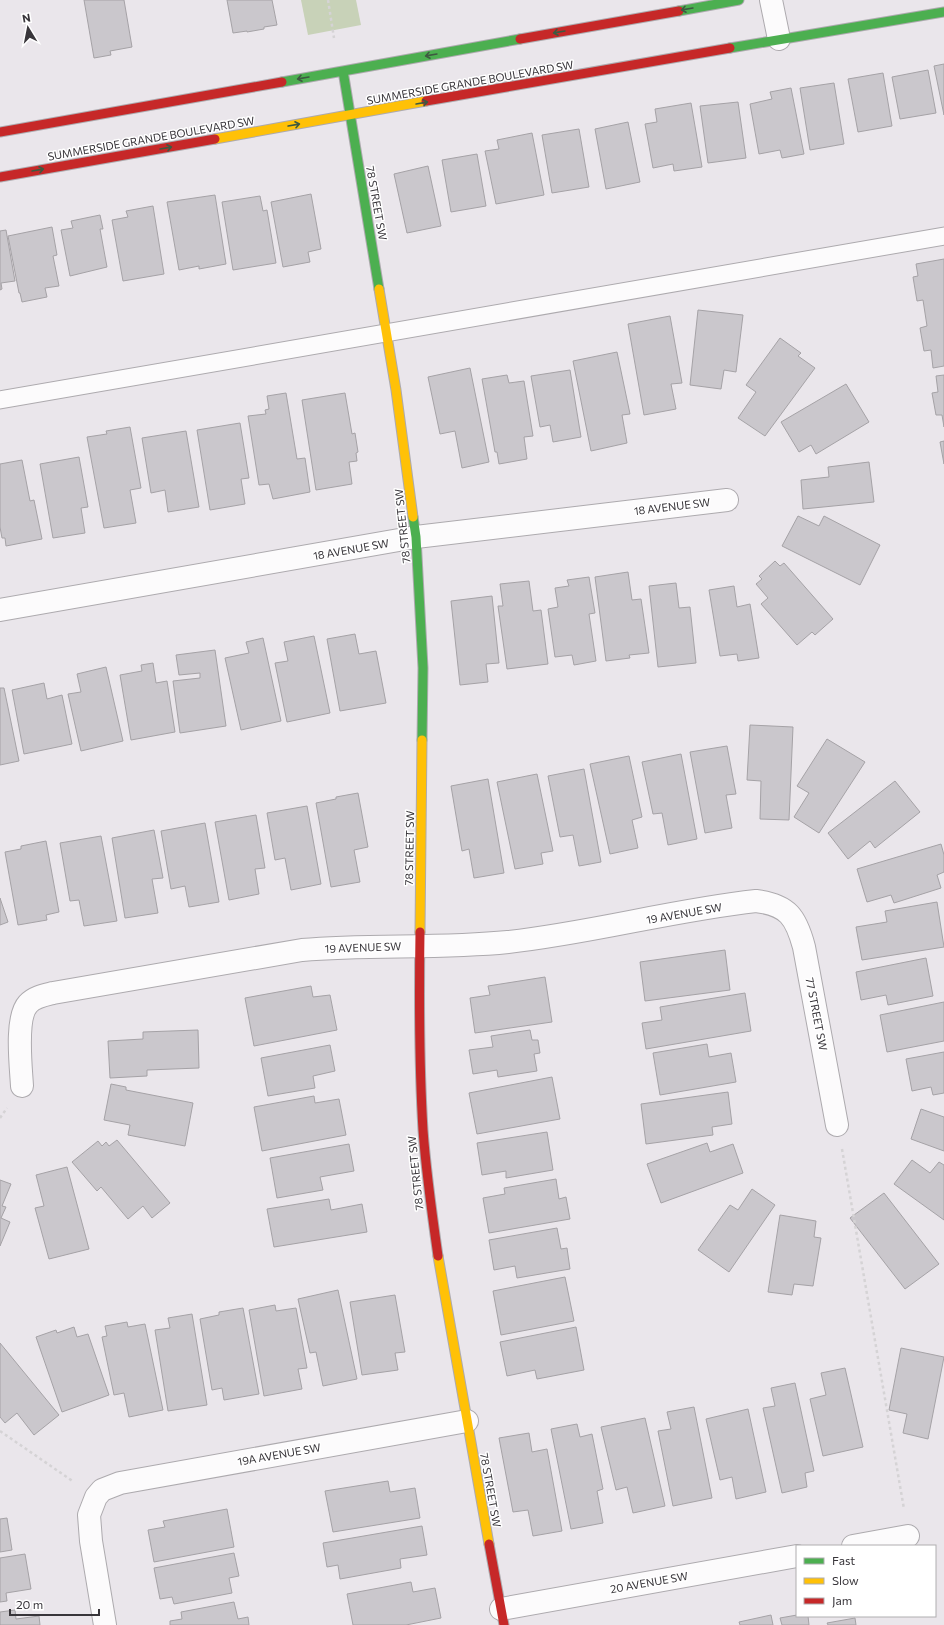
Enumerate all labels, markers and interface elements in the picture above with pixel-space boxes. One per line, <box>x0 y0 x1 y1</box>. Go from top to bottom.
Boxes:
one-way arrow <box>681 6 694 14</box>
north arrow <box>8 8 48 48</box>
text: N <box>21 11 31 25</box>
one-way arrow <box>553 28 566 36</box>
one-way arrow <box>425 51 438 59</box>
street label: SUMMERSIDE GRANDE BOULEVARD SW <box>365 57 575 107</box>
one-way arrow <box>297 75 310 83</box>
one-way arrow <box>416 98 429 106</box>
street label: SUMMERSIDE GRANDE BOULEVARD SW <box>46 113 256 163</box>
one-way arrow <box>288 121 301 129</box>
one-way arrow <box>160 144 173 152</box>
street label: 78 STREET SW <box>364 165 390 241</box>
one-way arrow <box>32 166 45 174</box>
street label: 78 STREET SW <box>392 488 412 564</box>
street label: 18 AVENUE SW <box>633 495 711 517</box>
street label: 18 AVENUE SW <box>312 536 390 562</box>
street label: 78 STREET SW <box>402 810 416 886</box>
street label: 19 AVENUE SW <box>645 900 723 926</box>
street label: 19 AVENUE SW <box>324 939 402 955</box>
street label: 77 STREET SW <box>804 976 830 1052</box>
street label: 78 STREET SW <box>405 1135 425 1211</box>
street label: 19A AVENUE SW <box>236 1440 322 1468</box>
street label: 78 STREET SW <box>478 1452 504 1528</box>
legend <box>796 1545 936 1617</box>
text: Fast <box>832 1553 855 1567</box>
street label: 20 AVENUE SW <box>609 1569 689 1595</box>
text: Slow <box>832 1573 859 1587</box>
scale bar <box>10 1591 99 1617</box>
text: Jam <box>832 1593 852 1608</box>
text: 20 m <box>16 1597 43 1611</box>

